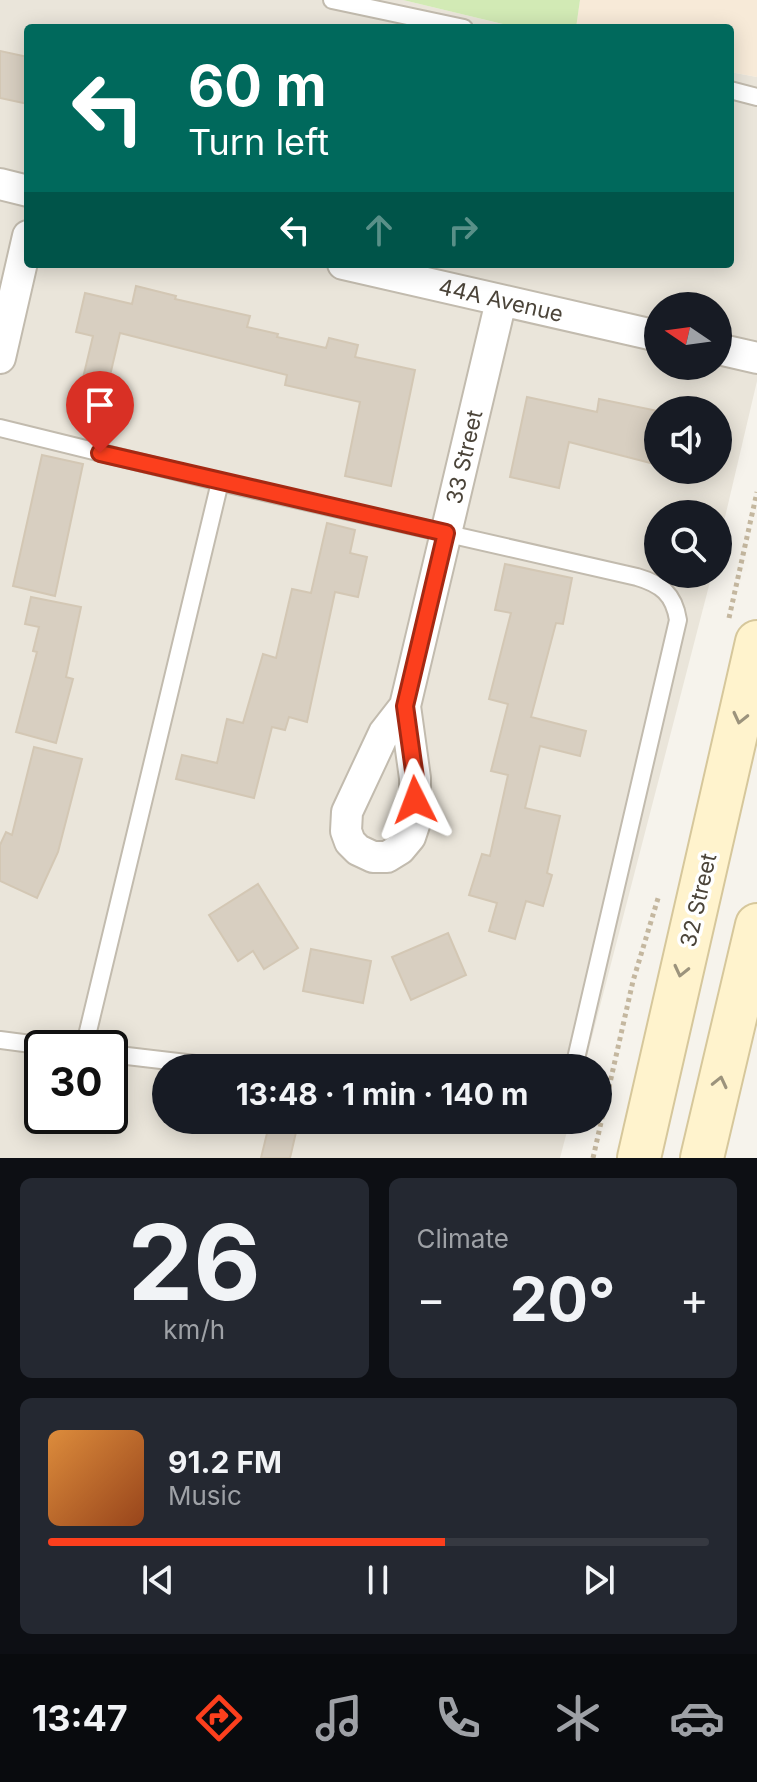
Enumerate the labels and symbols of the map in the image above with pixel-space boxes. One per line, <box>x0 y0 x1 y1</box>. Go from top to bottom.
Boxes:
street label: 44A Avenue <box>436 273 566 327</box>
north arrow <box>644 292 732 380</box>
pin <box>66 371 134 453</box>
street label: 33 Street <box>441 408 487 506</box>
one-way arrow <box>732 711 749 724</box>
position arrow <box>373 758 457 842</box>
street label: 32 Street <box>675 851 721 949</box>
one-way arrow <box>674 964 691 978</box>
speed limit sign: 30 <box>24 1030 128 1134</box>
one-way arrow <box>711 1076 728 1089</box>

